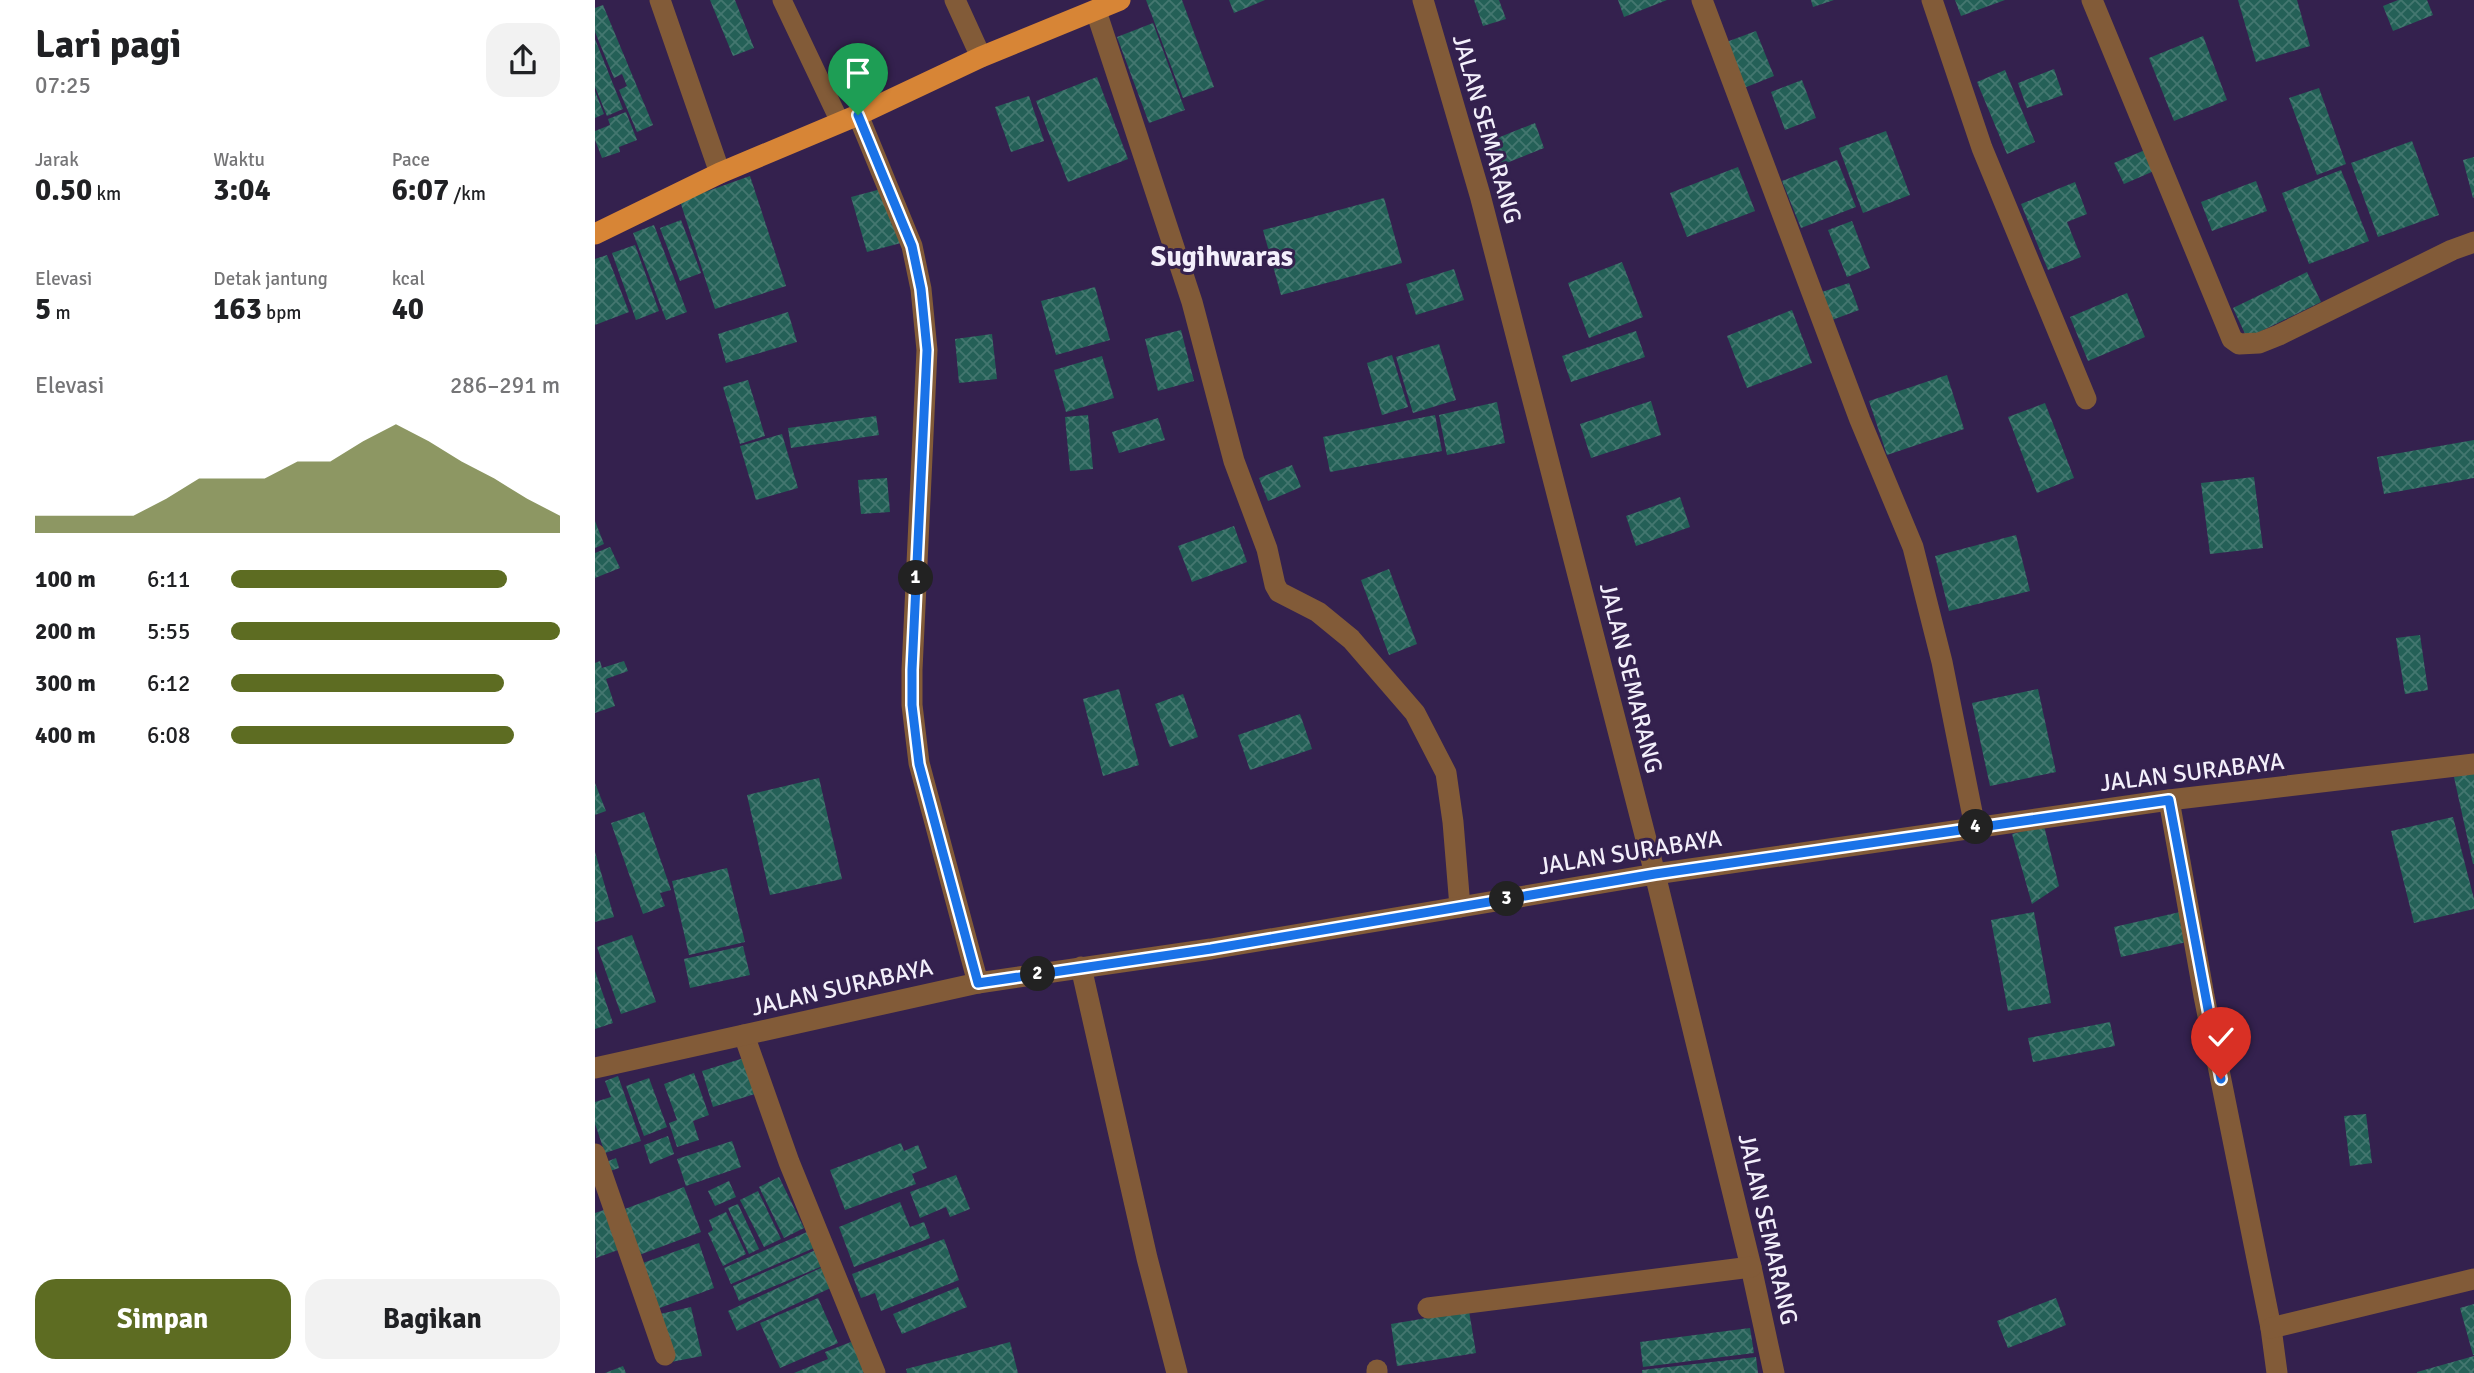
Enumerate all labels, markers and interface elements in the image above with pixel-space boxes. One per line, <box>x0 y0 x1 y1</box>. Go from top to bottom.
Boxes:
text: Lari pagi <box>35 21 181 68</box>
button: share <box>486 23 560 97</box>
street label: JALAN SEMARANG <box>1446 31 1528 227</box>
pin <box>828 43 888 115</box>
icon: arrive <box>839 54 877 92</box>
text: 07:25 <box>35 71 91 100</box>
text: Jarak <box>35 148 79 172</box>
text: Waktu <box>213 148 265 172</box>
text: Pace <box>392 148 430 172</box>
text: 0.50 <box>35 172 92 209</box>
text: 3:04 <box>213 172 271 209</box>
text: 6:07 <box>392 172 449 209</box>
text: km <box>92 182 121 206</box>
text: /km <box>449 182 486 206</box>
district label: Sugihwaras <box>1151 240 1293 274</box>
text: Elevasi <box>35 267 92 291</box>
text: Detak jantung <box>213 267 328 291</box>
text: kcal <box>392 267 425 291</box>
text: 5 <box>35 291 51 328</box>
text: 163 <box>213 291 262 328</box>
text: 40 <box>392 291 424 328</box>
text: m <box>51 301 71 325</box>
text: bpm <box>262 301 301 325</box>
text: Elevasi <box>35 371 104 400</box>
text: 286–291 m <box>450 371 560 400</box>
pin: 1 <box>899 560 933 596</box>
text: 100 m <box>35 565 96 594</box>
text: 6:11 <box>147 565 190 594</box>
text: 1 <box>910 565 921 589</box>
street label: JALAN SEMARANG <box>1593 580 1669 776</box>
text: 200 m <box>35 617 96 646</box>
text: 5:55 <box>147 617 190 646</box>
text: 300 m <box>35 669 96 698</box>
text: 6:12 <box>147 669 190 698</box>
text: 400 m <box>35 721 96 750</box>
text: 6:08 <box>147 721 190 750</box>
street label: JALAN SURABAYA <box>2098 746 2286 798</box>
pin: 4 <box>1959 810 1993 844</box>
text: 4 <box>1970 814 1981 838</box>
street label: JALAN SURABAYA <box>1536 823 1724 881</box>
pin: 3 <box>1489 881 1525 916</box>
text: 3 <box>1501 886 1512 910</box>
street label: JALAN SURABAYA <box>748 951 936 1022</box>
pin: 2 <box>1021 956 1055 992</box>
text: 2 <box>1032 961 1043 985</box>
pin <box>2191 1007 2251 1079</box>
icon: check <box>2202 1018 2240 1056</box>
street label: JALAN SEMARANG <box>1731 1130 1805 1328</box>
button: Simpan <box>35 1279 291 1359</box>
button: Bagikan <box>305 1279 560 1359</box>

